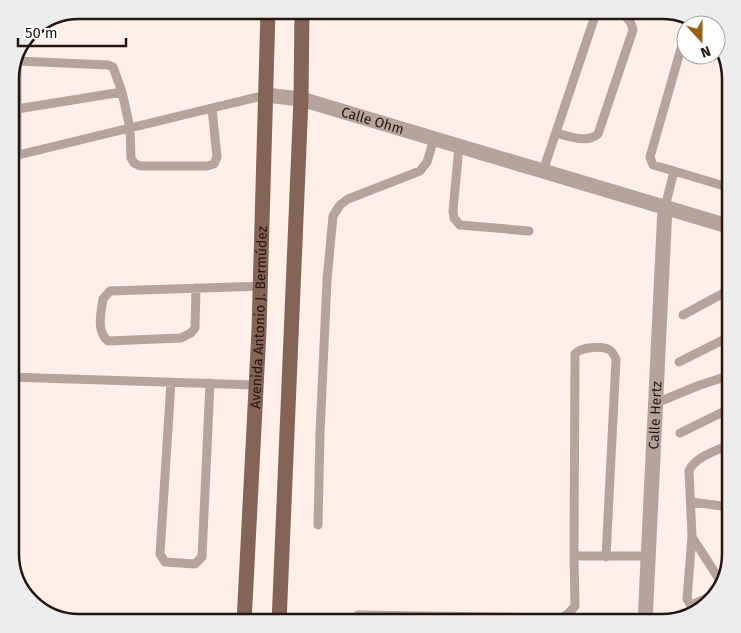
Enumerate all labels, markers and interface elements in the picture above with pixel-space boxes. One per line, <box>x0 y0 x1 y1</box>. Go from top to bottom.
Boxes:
scale bar <box>18 15 125 47</box>
north arrow <box>676 15 726 65</box>
text: 50 m <box>25 24 58 42</box>
text: N <box>698 42 713 61</box>
street label: Calle Ohm <box>339 103 406 138</box>
street label: Avenida Antonio J. Bermúdez <box>247 226 271 409</box>
street label: Calle Hertz <box>645 381 666 450</box>

